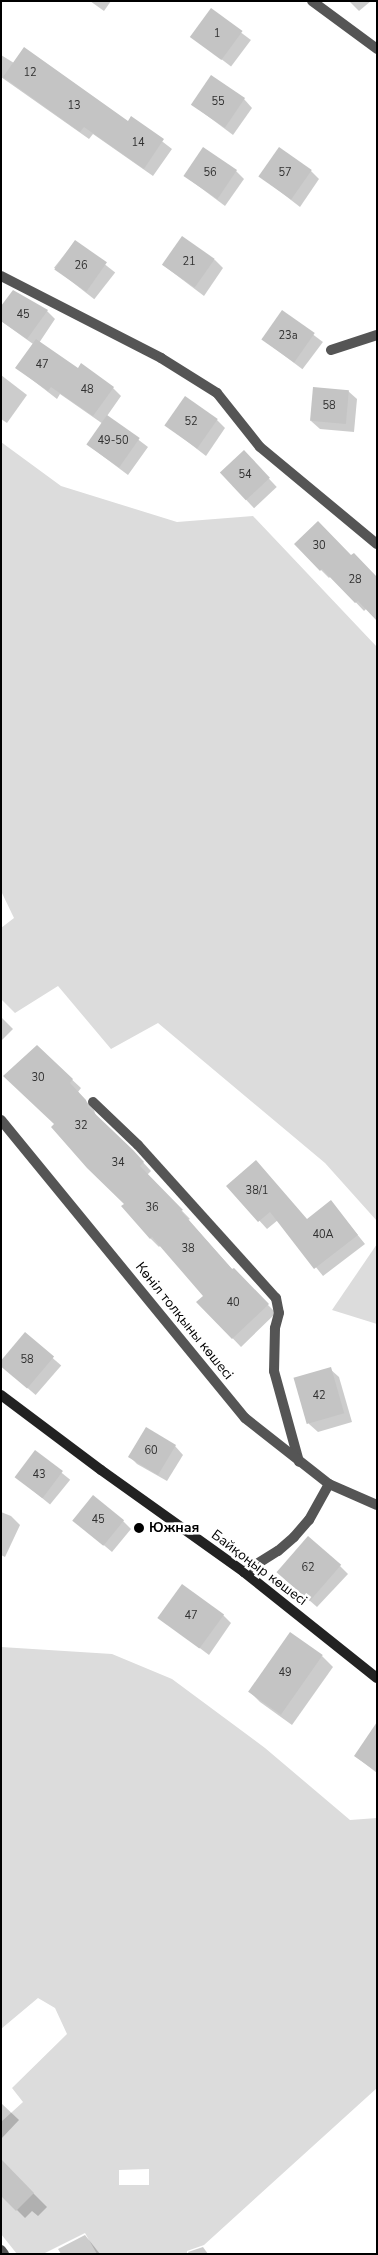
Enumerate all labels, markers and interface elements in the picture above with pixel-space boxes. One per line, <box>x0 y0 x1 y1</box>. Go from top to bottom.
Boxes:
house number: 1 <box>214 27 220 41</box>
house number: 12 <box>23 66 37 80</box>
house number: 55 <box>211 95 225 109</box>
house number: 13 <box>67 99 81 113</box>
house number: 14 <box>131 136 145 150</box>
house number: 56 <box>203 166 217 180</box>
house number: 57 <box>278 166 292 180</box>
house number: 21 <box>182 255 196 269</box>
house number: 26 <box>74 259 88 273</box>
house number: 45 <box>16 308 30 322</box>
house number: 23а <box>278 329 298 343</box>
house number: 47 <box>35 358 49 372</box>
house number: 48 <box>80 383 94 397</box>
house number: 58 <box>322 399 336 413</box>
house number: 52 <box>184 415 198 429</box>
house number: 49-50 <box>97 434 129 448</box>
house number: 54 <box>238 468 252 482</box>
house number: 30 <box>312 539 326 553</box>
house number: 28 <box>348 573 362 587</box>
house number: 30 <box>31 1071 45 1085</box>
house number: 32 <box>74 1119 88 1133</box>
house number: 34 <box>111 1156 125 1170</box>
house number: 38/1 <box>246 1184 268 1198</box>
house number: 36 <box>145 1201 159 1215</box>
house number: 40А <box>312 1228 334 1242</box>
house number: 38 <box>181 1242 195 1256</box>
street label: Көніл толқыны көшесі <box>131 1259 237 1383</box>
house number: 40 <box>226 1296 240 1310</box>
house number: 58 <box>20 1353 34 1367</box>
house number: 42 <box>312 1389 326 1403</box>
house number: 60 <box>144 1444 158 1458</box>
house number: 43 <box>32 1468 46 1482</box>
house number: 45 <box>91 1513 105 1527</box>
place label: Южная <box>149 1520 199 1536</box>
marker: Южная <box>133 1522 145 1534</box>
street label: Байқоңыр көшесі <box>208 1527 310 1609</box>
house number: 62 <box>301 1561 315 1575</box>
house number: 47 <box>184 1609 198 1623</box>
house number: 49 <box>278 1666 292 1680</box>

